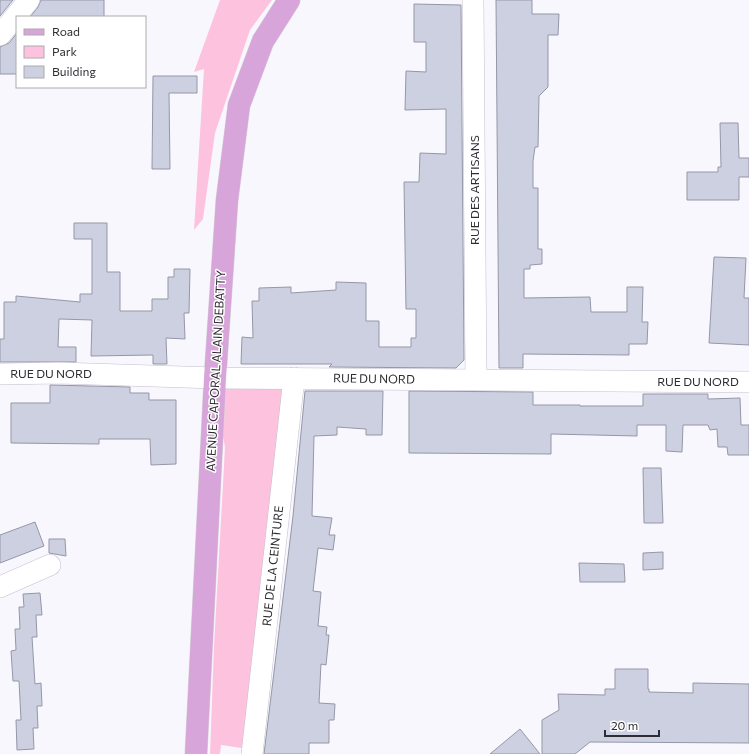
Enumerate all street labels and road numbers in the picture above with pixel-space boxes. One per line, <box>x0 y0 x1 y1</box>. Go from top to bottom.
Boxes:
street label: RUE DES ARTISANS <box>467 135 481 245</box>
street label: AVENUE CAPORAL ALAIN DEBATTY <box>203 270 227 472</box>
street label: RUE DU NORD <box>10 366 92 380</box>
street label: RUE DU NORD <box>333 370 415 386</box>
street label: RUE DU NORD <box>657 374 739 388</box>
street label: RUE DE LA CEINTURE <box>259 505 285 627</box>

